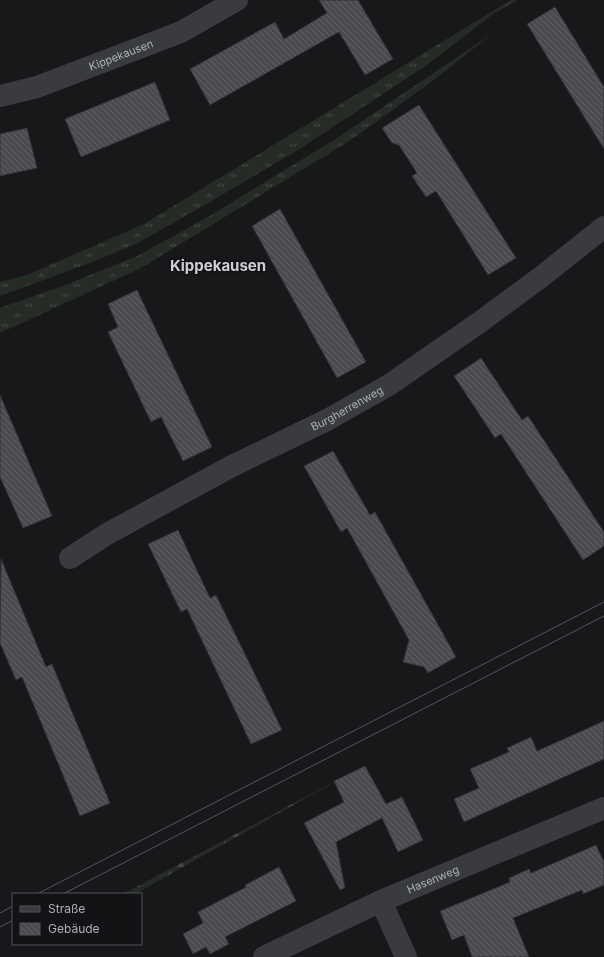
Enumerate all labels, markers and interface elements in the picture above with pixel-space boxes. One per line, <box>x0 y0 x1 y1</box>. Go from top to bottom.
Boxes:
street label: Kippekausen <box>87 36 155 74</box>
district label: Kippekausen <box>170 256 266 275</box>
street label: Burgherrenweg <box>308 383 386 434</box>
street label: Hasenweg <box>405 862 461 896</box>
legend <box>12 893 142 945</box>
text: Straße <box>48 901 85 916</box>
text: Gebäude <box>48 921 100 936</box>

